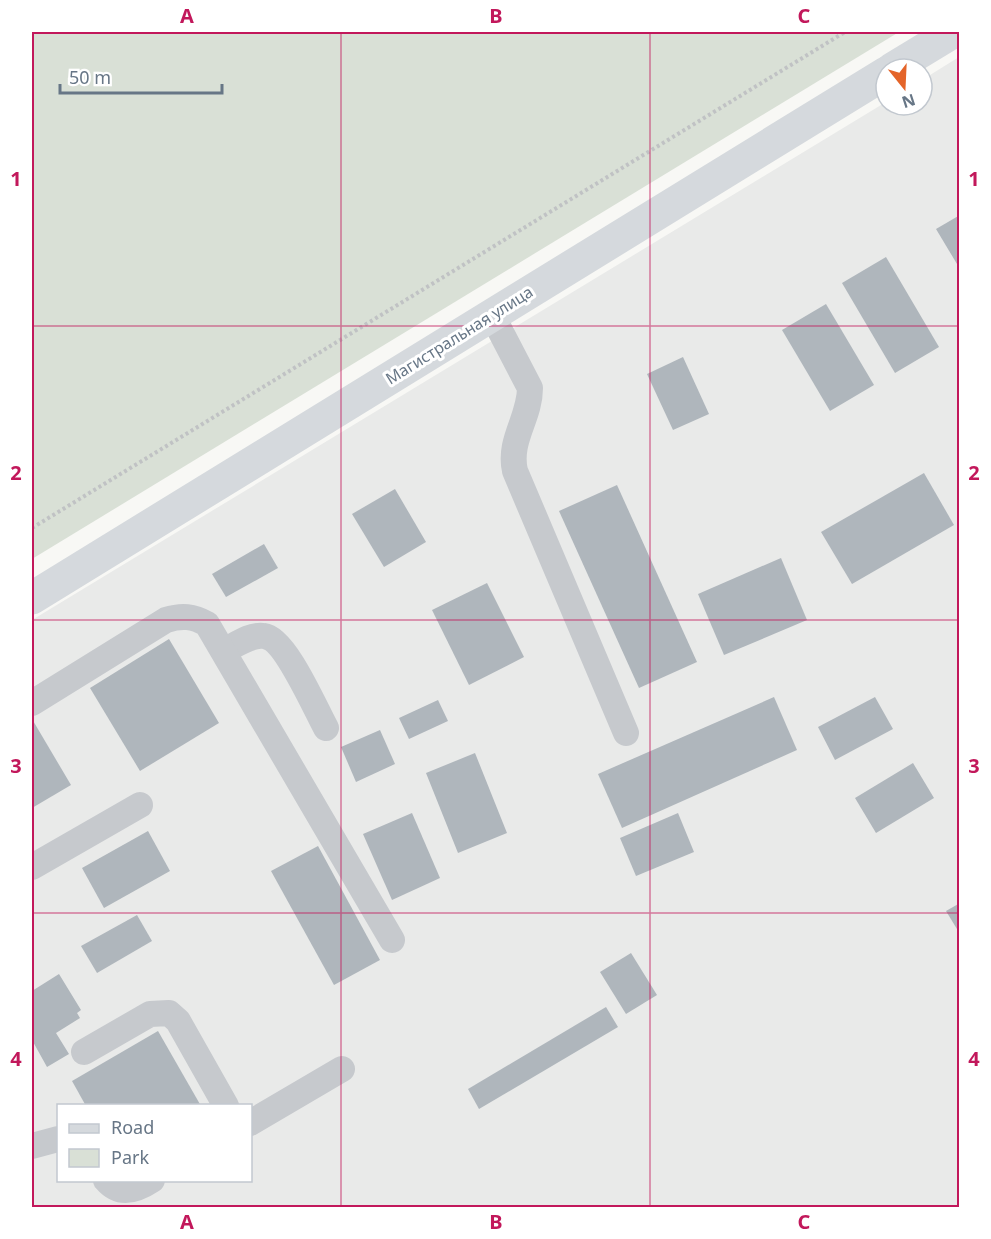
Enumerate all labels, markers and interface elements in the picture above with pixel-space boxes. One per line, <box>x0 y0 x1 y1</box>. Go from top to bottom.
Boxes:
text: A <box>180 2 194 29</box>
text: B <box>489 2 503 29</box>
text: C <box>798 2 811 29</box>
scale bar <box>60 57 222 95</box>
north arrow <box>874 57 934 117</box>
text: 50 m <box>69 65 111 89</box>
text: N <box>899 89 918 114</box>
text: 1 <box>10 165 22 192</box>
text: 1 <box>968 165 980 192</box>
street label: Магистральная улица <box>381 281 537 389</box>
text: 2 <box>10 459 22 486</box>
text: 2 <box>968 459 980 486</box>
text: 3 <box>10 752 22 779</box>
text: 3 <box>968 752 980 779</box>
text: 4 <box>10 1045 22 1072</box>
text: 4 <box>968 1045 980 1072</box>
legend <box>57 1104 252 1182</box>
text: Road <box>111 1115 154 1139</box>
text: Park <box>111 1145 149 1169</box>
text: A <box>180 1208 194 1235</box>
text: B <box>489 1208 503 1235</box>
text: C <box>798 1208 811 1235</box>

